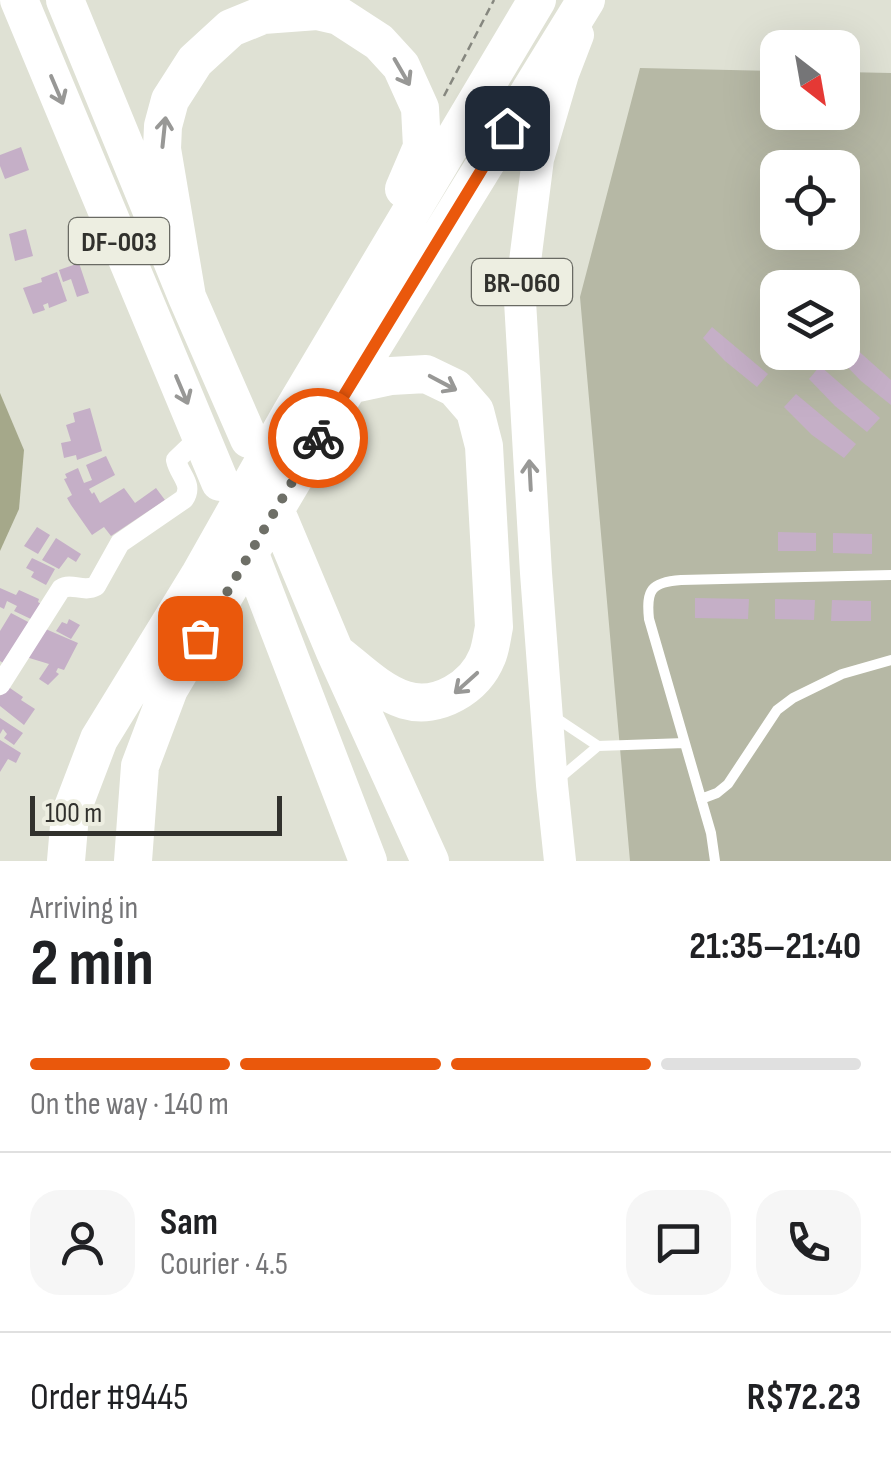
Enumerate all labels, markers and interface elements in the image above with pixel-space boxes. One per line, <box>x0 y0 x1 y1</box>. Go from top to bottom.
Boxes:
north arrow <box>760 30 860 130</box>
map controls <box>760 30 860 370</box>
one-way arrow <box>392 57 412 86</box>
one-way arrow <box>49 74 67 105</box>
pin <box>465 86 550 171</box>
icon: home <box>480 101 535 156</box>
one-way arrow <box>155 116 174 148</box>
button: locate <box>760 150 860 250</box>
road number: DF-003 <box>69 218 169 264</box>
road number: BR-060 <box>472 259 572 305</box>
button: layers <box>760 270 860 370</box>
one-way arrow <box>174 374 192 405</box>
one-way arrow <box>428 374 457 394</box>
courier <box>268 388 368 488</box>
icon: bike <box>291 411 346 466</box>
one-way arrow <box>521 460 540 492</box>
pin <box>158 596 243 681</box>
icon: bag <box>173 611 228 666</box>
one-way arrow <box>454 671 479 694</box>
scale bar <box>30 791 282 836</box>
text: 100 m <box>45 797 102 830</box>
text: Arriving in <box>30 889 138 928</box>
text: 21:35–21:40 <box>689 924 861 969</box>
text: 2 min <box>30 926 154 1004</box>
text: On the way · 140 m <box>30 1085 229 1124</box>
button: person <box>30 1190 135 1295</box>
button: chat <box>626 1190 731 1295</box>
button: phone <box>756 1190 861 1295</box>
text: Sam <box>160 1200 218 1245</box>
text: Courier · 4.5 <box>160 1245 288 1284</box>
text: Order #9445 <box>30 1375 189 1420</box>
text: R$72.23 <box>747 1375 861 1420</box>

